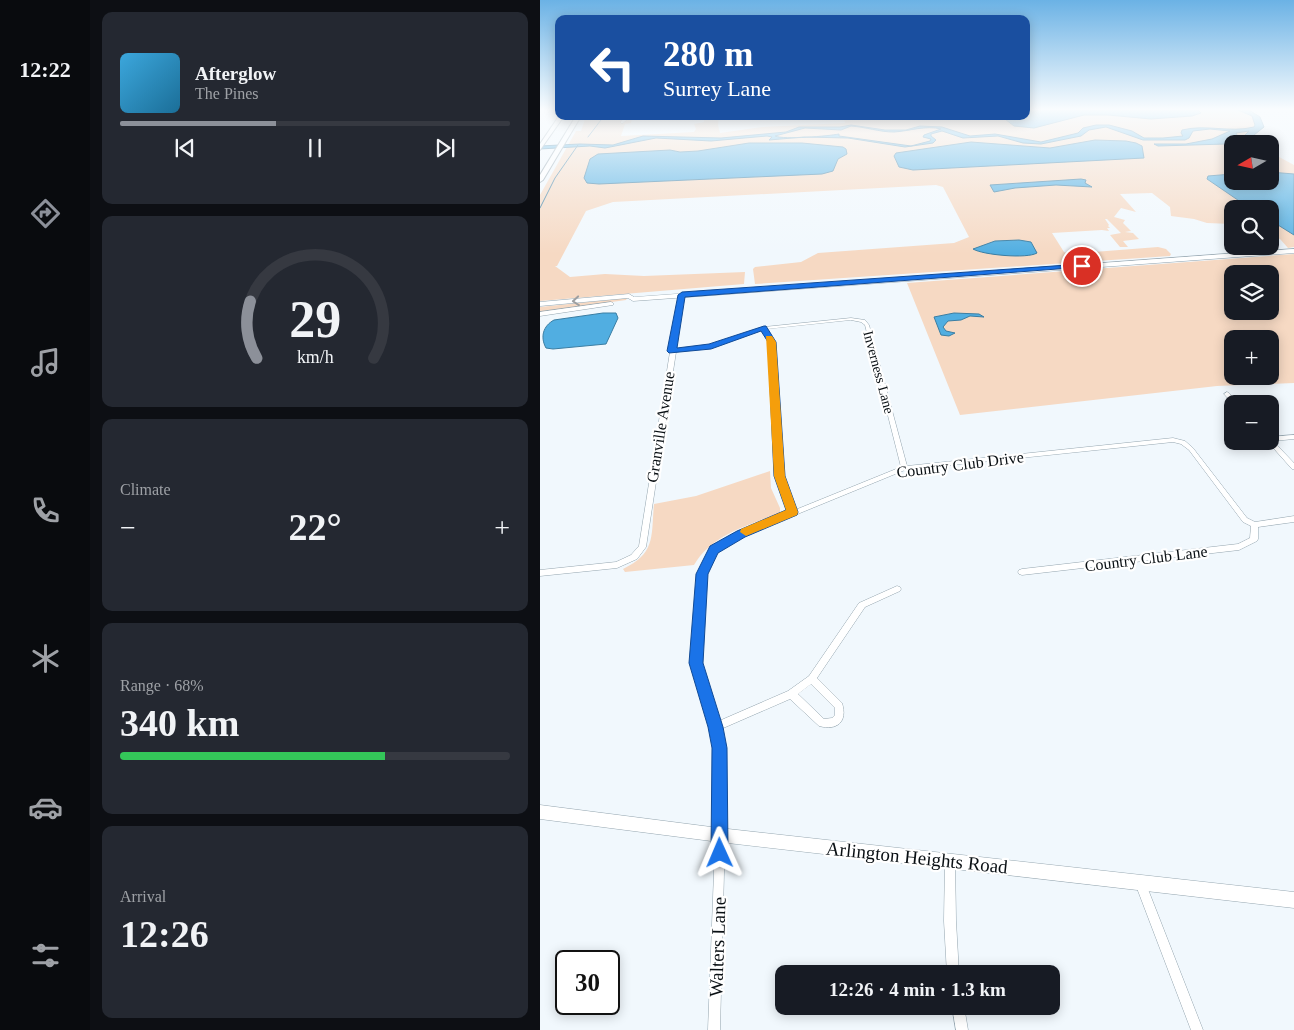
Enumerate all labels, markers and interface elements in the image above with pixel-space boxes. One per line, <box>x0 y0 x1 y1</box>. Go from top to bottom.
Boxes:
icon: left <box>580 35 645 100</box>
text: 280 m <box>663 35 753 74</box>
text: 12:22 <box>19 57 71 82</box>
text: Afterglow <box>195 63 276 84</box>
text: Surrey Lane <box>663 76 771 101</box>
text: The Pines <box>195 85 259 102</box>
icon: previous <box>171 134 199 162</box>
icon: pause <box>301 134 329 162</box>
icon: next <box>431 134 459 162</box>
north arrow <box>1224 135 1279 190</box>
map controls <box>1224 135 1279 450</box>
icon: directions <box>28 196 63 231</box>
button: search <box>1224 200 1279 255</box>
pin <box>1061 245 1103 287</box>
icon: arrive <box>1068 252 1096 280</box>
button: layers <box>1224 265 1279 320</box>
text: 29 <box>289 291 341 348</box>
one-way arrow <box>572 295 580 306</box>
street label: Inverness Lane <box>860 329 897 415</box>
button: + <box>1224 330 1279 385</box>
icon: music <box>28 345 63 380</box>
text: km/h <box>297 347 333 367</box>
street label: Granville Avenue <box>643 370 678 484</box>
button: − <box>1224 395 1279 450</box>
street label: Country Club Drive <box>896 448 1025 482</box>
text: Climate <box>120 481 171 498</box>
icon: phone <box>28 493 63 528</box>
text: 22° <box>288 506 342 548</box>
text: − <box>120 512 136 543</box>
text: + <box>494 512 510 543</box>
street label: Country Club Lane <box>1084 543 1209 575</box>
icon: climate <box>28 641 63 676</box>
text: Range · 68% <box>120 677 204 694</box>
text: 340 km <box>120 702 239 744</box>
icon: car <box>28 790 63 825</box>
position arrow <box>693 826 745 878</box>
street label: Arlington Heights Road <box>825 838 1009 878</box>
text: Arrival <box>120 888 166 905</box>
street label: Walters Lane <box>705 897 730 997</box>
text: 12:26 <box>120 913 209 955</box>
icon: filters <box>28 938 63 973</box>
speed limit sign: 30 <box>555 950 620 1015</box>
text: 12:26 · 4 min · 1.3 km <box>829 979 1006 1000</box>

